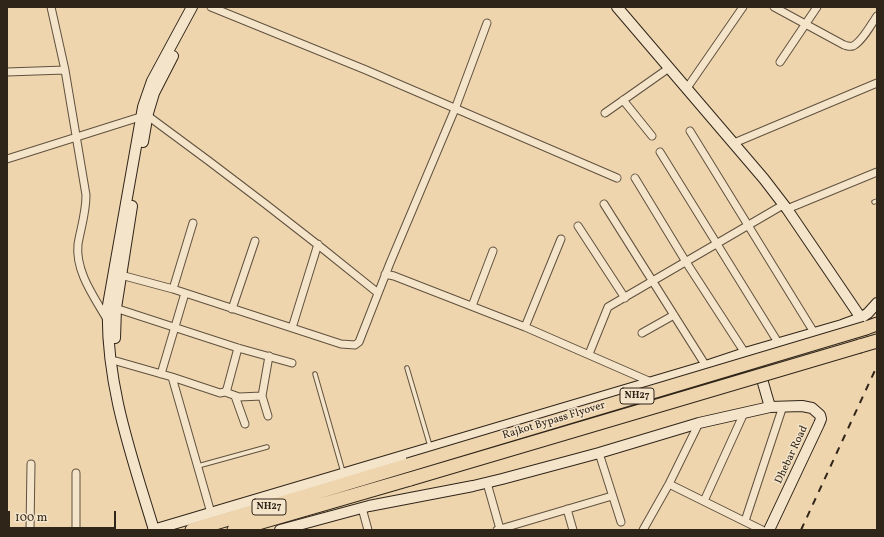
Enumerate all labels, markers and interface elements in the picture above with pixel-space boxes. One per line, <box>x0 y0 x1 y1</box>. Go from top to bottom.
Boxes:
road number: NH27 <box>620 388 654 404</box>
street label: Rajkot Bypass Flyover <box>501 399 607 443</box>
street label: Dhebar Road <box>773 424 811 486</box>
road number: NH27 <box>252 499 286 515</box>
scale bar <box>10 503 118 529</box>
text: 100 m <box>15 510 47 526</box>

